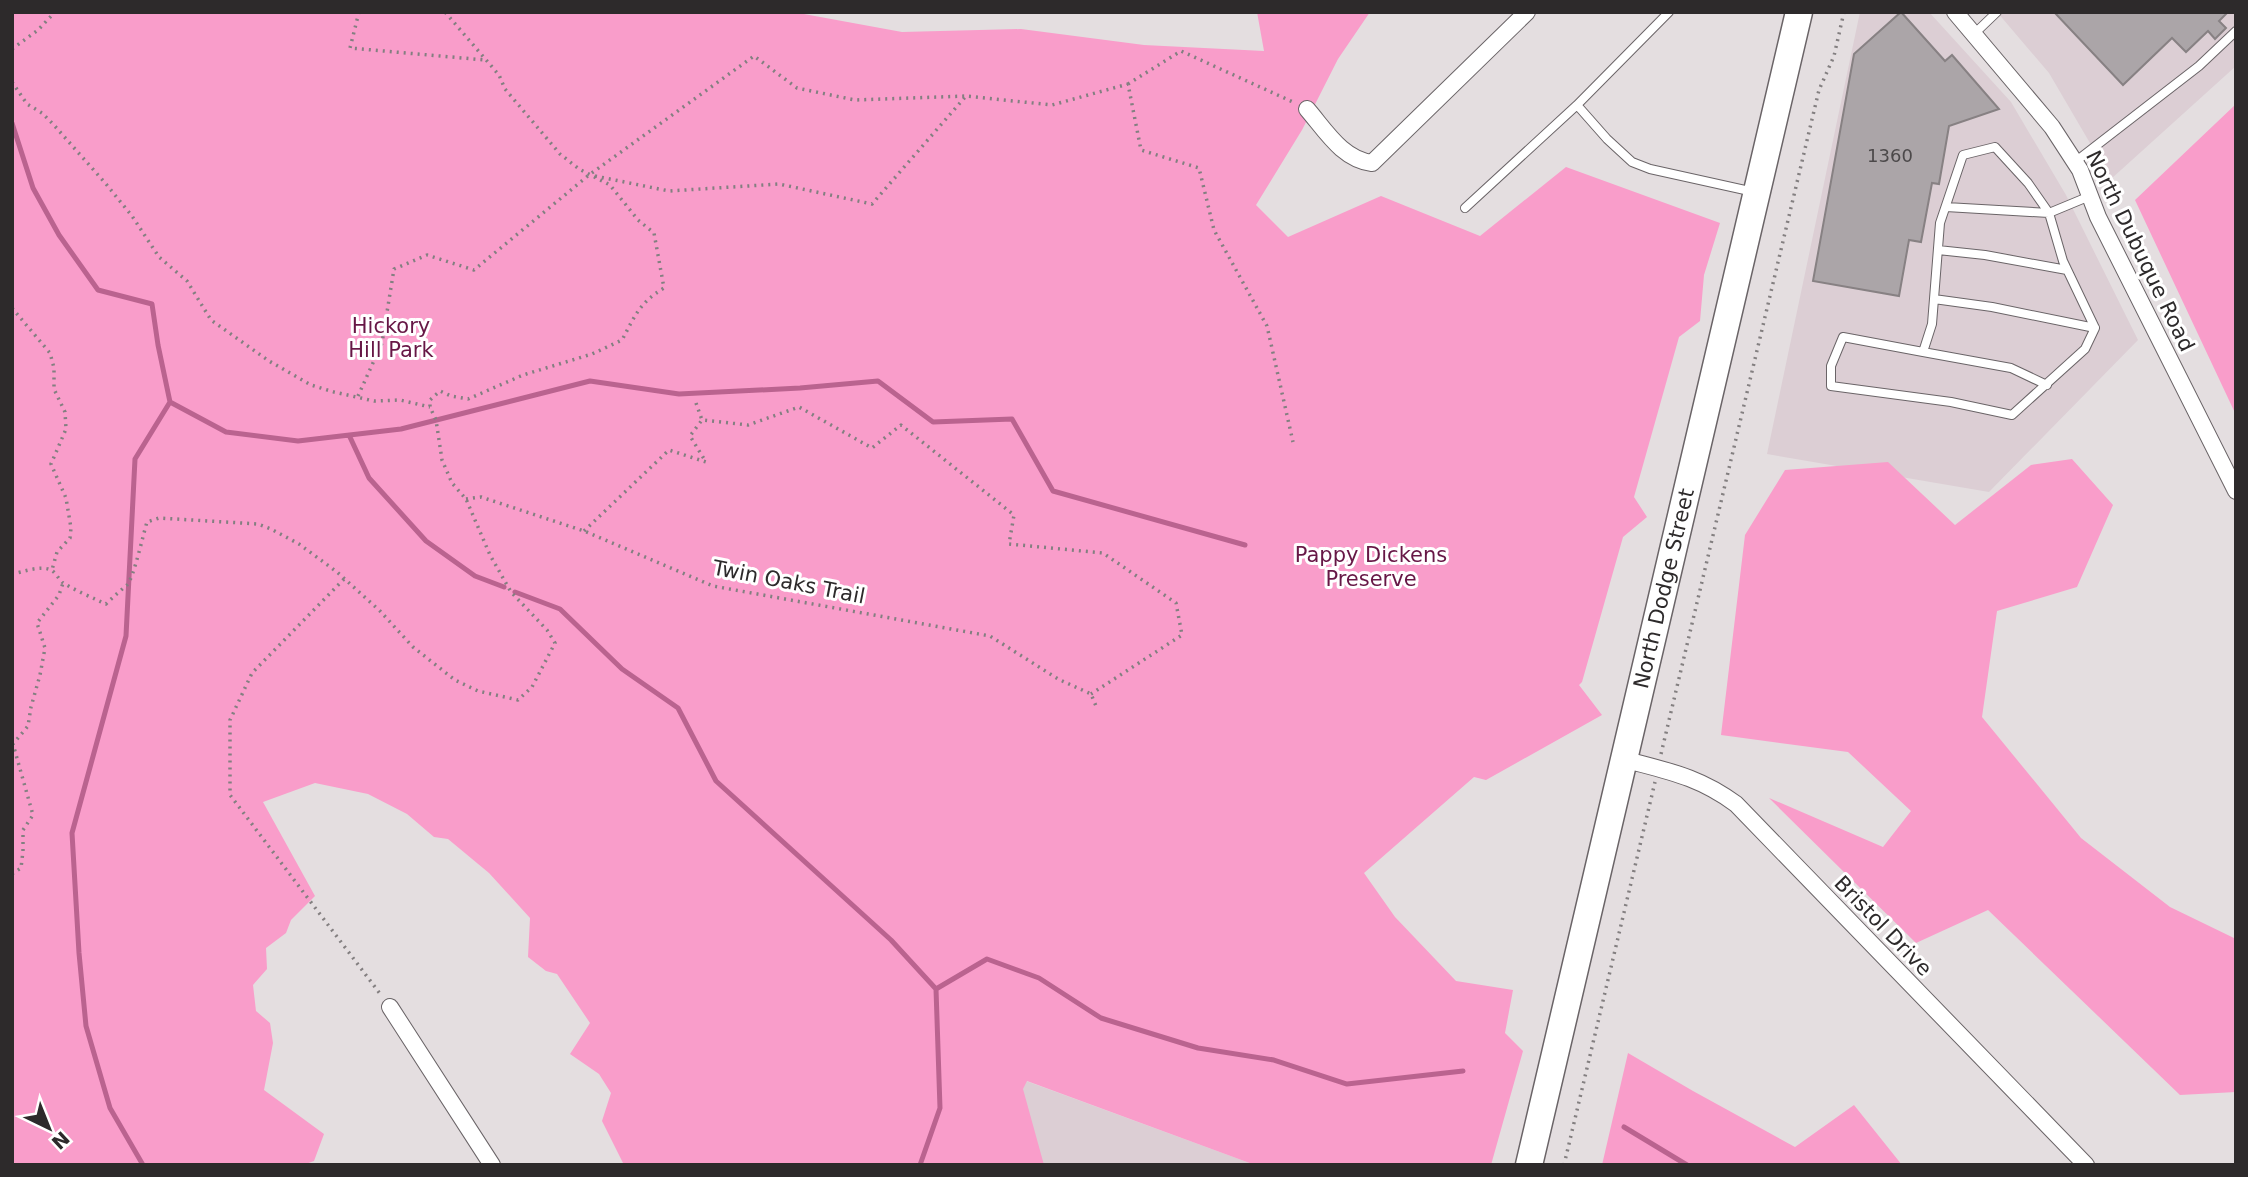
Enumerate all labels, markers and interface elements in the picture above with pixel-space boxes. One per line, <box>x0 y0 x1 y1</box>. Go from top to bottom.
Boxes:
house number: 1360 <box>1867 145 1913 166</box>
street label: North Dubuque Road <box>2081 147 2199 355</box>
park label: Hickory Hill Park <box>348 314 435 362</box>
street label: North Dodge Street <box>1629 486 1699 691</box>
park label: Pappy Dickens Preserve <box>1295 543 1447 591</box>
street label: Twin Oaks Trail <box>710 555 867 609</box>
street label: Bristol Drive <box>1829 871 1937 981</box>
north arrow <box>14 1093 84 1163</box>
text: N <box>47 1127 74 1154</box>

